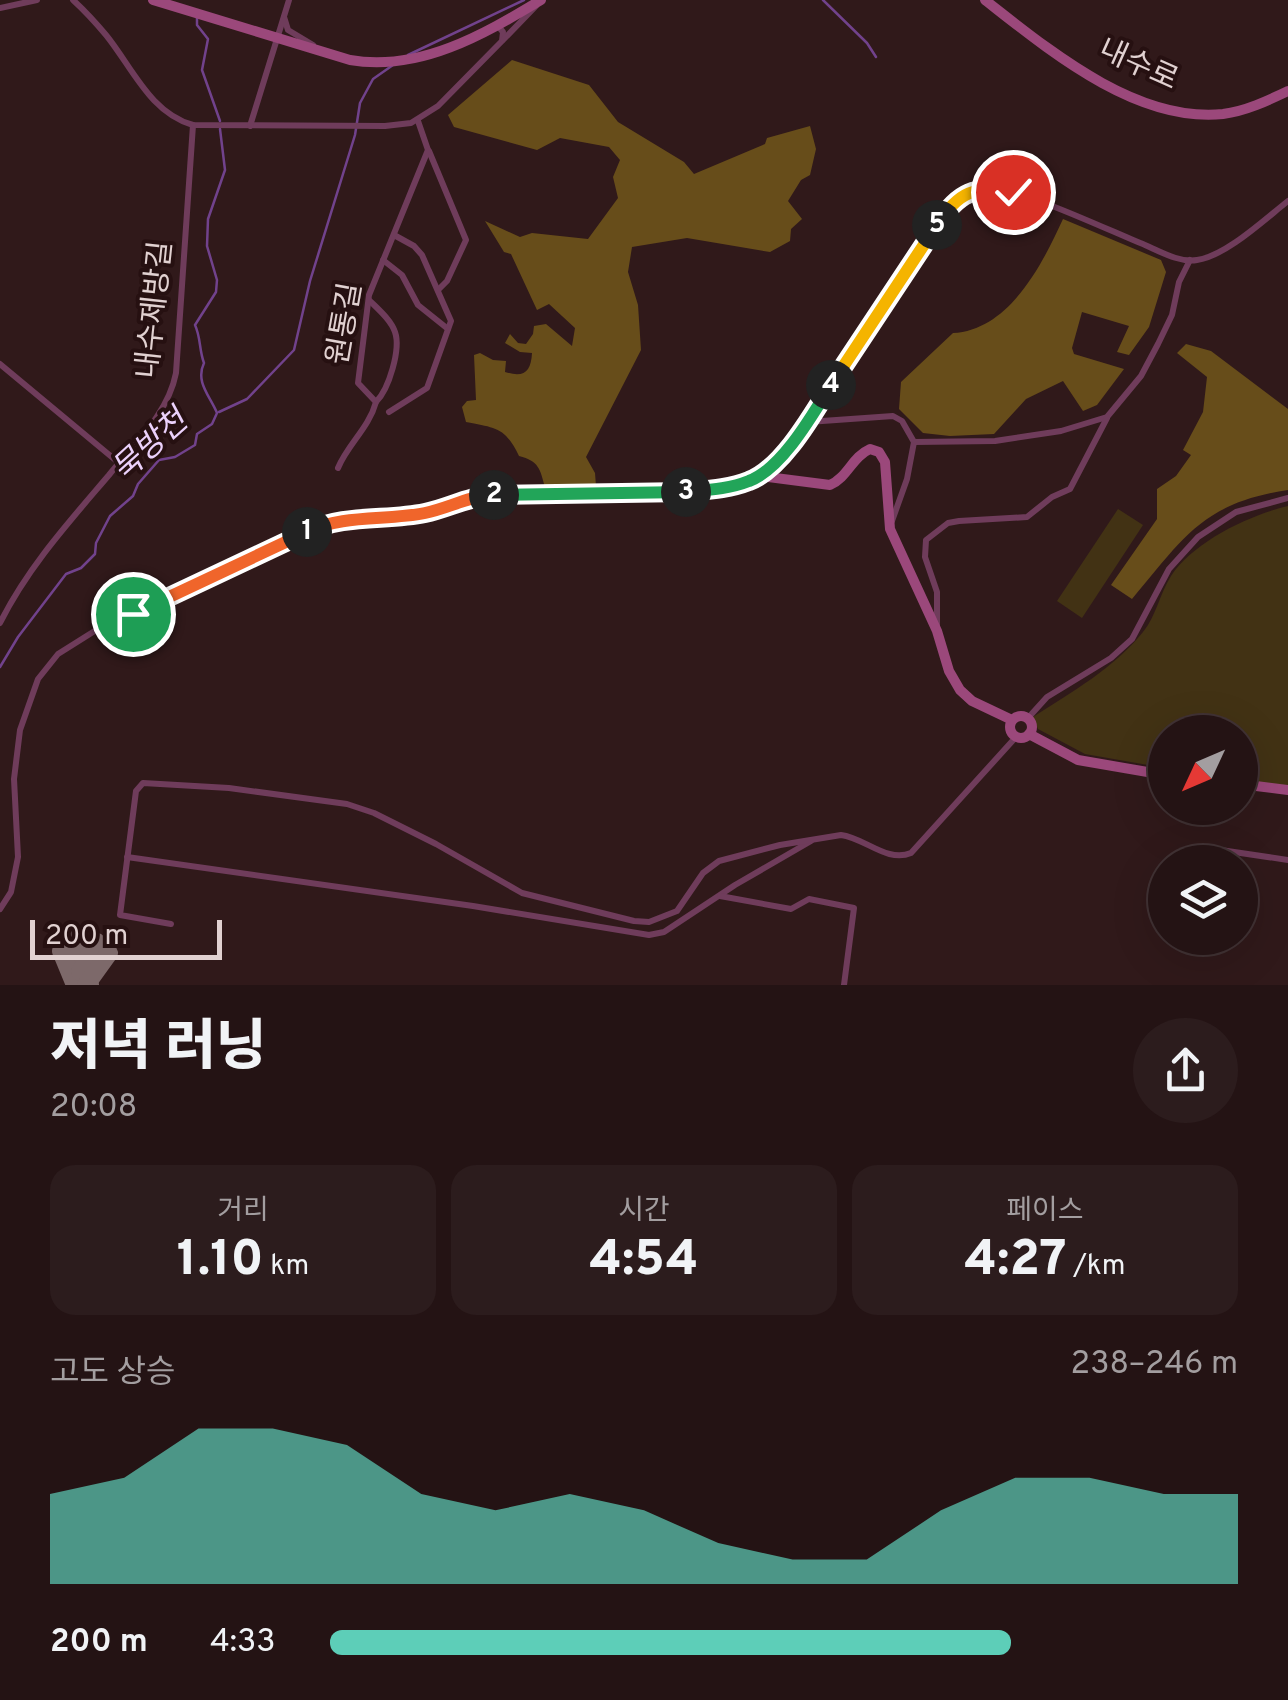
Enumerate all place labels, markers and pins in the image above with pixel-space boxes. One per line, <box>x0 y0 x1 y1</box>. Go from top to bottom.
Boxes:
pin <box>971 150 1056 235</box>
pin: 5 <box>912 200 962 250</box>
pin: 4 <box>806 360 856 410</box>
pin: 3 <box>661 467 711 517</box>
pin: 2 <box>469 470 519 520</box>
pin: 1 <box>282 507 332 557</box>
pin <box>91 572 176 657</box>

